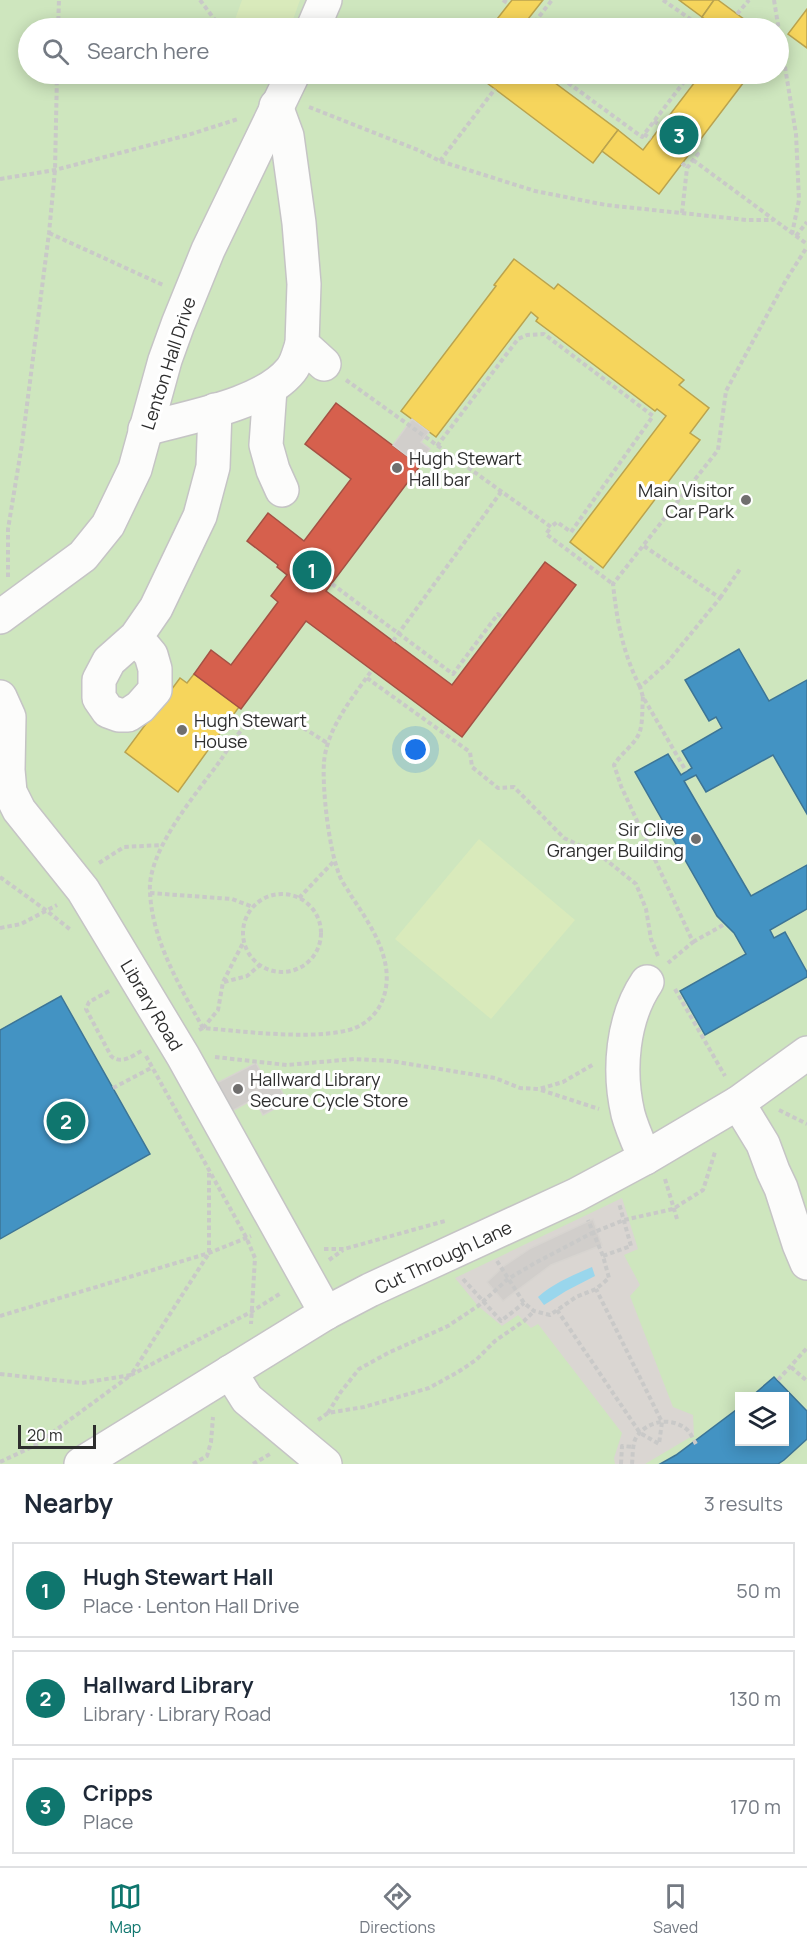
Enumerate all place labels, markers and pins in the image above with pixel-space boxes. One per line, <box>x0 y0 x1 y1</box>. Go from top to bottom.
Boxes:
pin: 3 <box>660 112 698 158</box>
place label: Hugh Stewart Hall bar <box>409 446 522 491</box>
marker: Hugh Stewart Hall bar <box>390 461 404 475</box>
place label: Main Visitor Car Park <box>638 478 735 523</box>
marker: Main Visitor Car Park <box>739 493 753 507</box>
pin: 1 <box>292 548 332 592</box>
place label: Hugh Stewart House <box>194 708 307 753</box>
marker: Hugh Stewart House <box>175 723 189 737</box>
place label: Sir Clive Granger Building <box>547 817 684 862</box>
marker: Sir Clive Granger Building <box>689 832 703 846</box>
place label: Hallward Library Secure Cycle Store <box>250 1067 408 1112</box>
marker: Hallward Library Secure Cycle Store <box>231 1082 245 1096</box>
pin: 2 <box>46 1098 86 1144</box>

